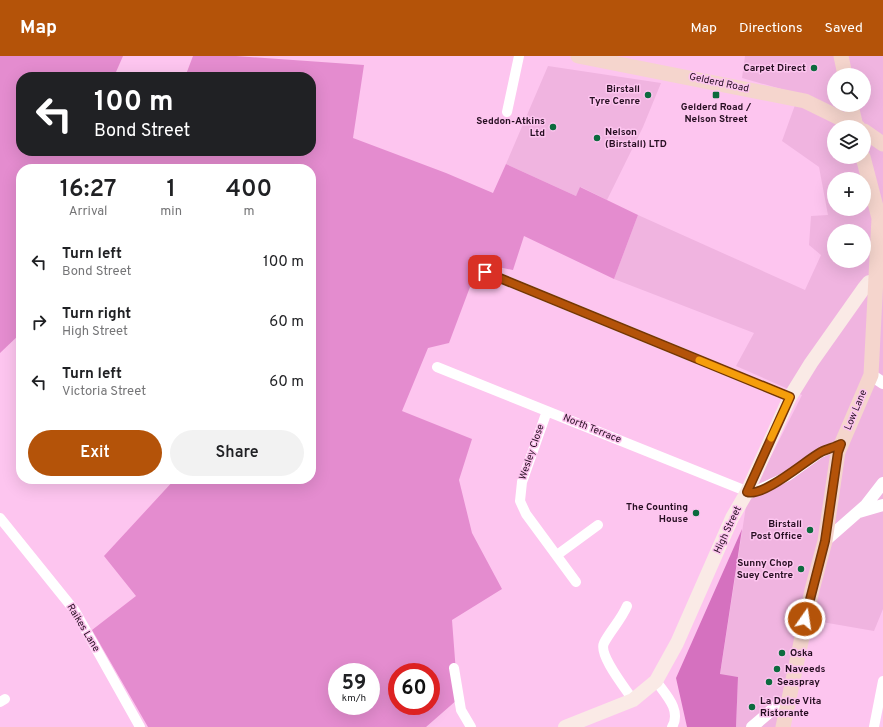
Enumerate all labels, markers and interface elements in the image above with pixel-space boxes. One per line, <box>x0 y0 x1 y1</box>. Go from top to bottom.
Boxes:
text: Map <box>20 16 57 40</box>
text: Map <box>691 20 717 37</box>
text: Directions <box>739 20 803 37</box>
text: Saved <box>825 20 863 37</box>
place label: Carpet Direct <box>743 62 806 75</box>
marker: Carpet Direct <box>809 63 819 73</box>
map controls <box>827 68 871 268</box>
button: search <box>827 68 871 112</box>
street label: Gelderd Road <box>688 70 750 96</box>
place label: Birstall Tyre Cenre <box>589 83 640 108</box>
text: 100 m <box>94 85 174 121</box>
icon: left <box>28 88 80 140</box>
marker: Birstall Tyre Cenre <box>643 90 653 100</box>
marker: Gelderd Road / Nelson Street <box>711 90 721 100</box>
place label: Gelderd Road / Nelson Street <box>681 101 752 126</box>
place label: Seddon-Atkins Ltd <box>476 115 545 140</box>
text: Bond Street <box>94 120 190 143</box>
button: layers <box>827 120 871 164</box>
marker: Seddon-Atkins Ltd <box>548 122 558 132</box>
place label: Nelson (Birstall) LTD <box>605 126 667 151</box>
marker: Nelson (Birstall) LTD <box>592 133 602 143</box>
button: + <box>827 172 871 216</box>
text: 16:27 <box>60 175 117 205</box>
text: 1 <box>166 175 176 205</box>
text: 400 <box>226 175 272 205</box>
text: Arrival <box>69 204 108 220</box>
text: min <box>160 204 182 220</box>
text: m <box>243 204 254 220</box>
button: − <box>827 224 871 268</box>
text: Turn left <box>62 245 122 264</box>
icon: left <box>28 251 50 273</box>
text: 100 m <box>263 253 304 272</box>
pin <box>468 255 502 289</box>
icon: arrive <box>474 261 496 283</box>
text: Bond Street <box>62 264 132 280</box>
text: Turn right <box>62 305 131 324</box>
icon: right <box>28 311 50 333</box>
text: 60 m <box>269 313 304 332</box>
text: High Street <box>62 324 128 340</box>
text: Turn left <box>62 365 122 384</box>
icon: left <box>28 371 50 393</box>
text: 60 m <box>269 373 304 392</box>
text: Victoria Street <box>62 384 146 400</box>
street label: Low Lane <box>842 388 870 432</box>
street label: North Terrace <box>561 411 623 447</box>
street label: Wesley Close <box>516 422 548 482</box>
button: Exit <box>28 430 162 476</box>
button: Share <box>170 430 304 476</box>
place label: The Counting House <box>626 501 688 526</box>
street label: High Street <box>711 504 745 556</box>
marker: The Counting House <box>691 508 701 518</box>
place label: Birstall Post Office <box>751 518 802 543</box>
marker: Birstall Post Office <box>805 525 815 535</box>
place label: Sunny Chop Suey Centre <box>737 557 793 582</box>
marker: Sunny Chop Suey Centre <box>796 564 806 574</box>
position arrow <box>784 598 826 640</box>
street label: Raikes Lane <box>64 602 102 654</box>
place label: Oska <box>790 647 813 660</box>
marker: Oska <box>777 648 787 658</box>
speed limit sign: 60 <box>388 663 440 715</box>
place label: Naveeds <box>785 663 825 676</box>
marker: Naveeds <box>772 664 782 674</box>
text: 59 <box>342 671 366 697</box>
place label: Seaspray <box>777 676 820 689</box>
marker: Seaspray <box>764 677 774 687</box>
text: km/h <box>342 692 366 705</box>
place label: La Dolce Vita Ristorante <box>760 695 821 720</box>
marker: La Dolce Vita Ristorante <box>747 702 757 712</box>

